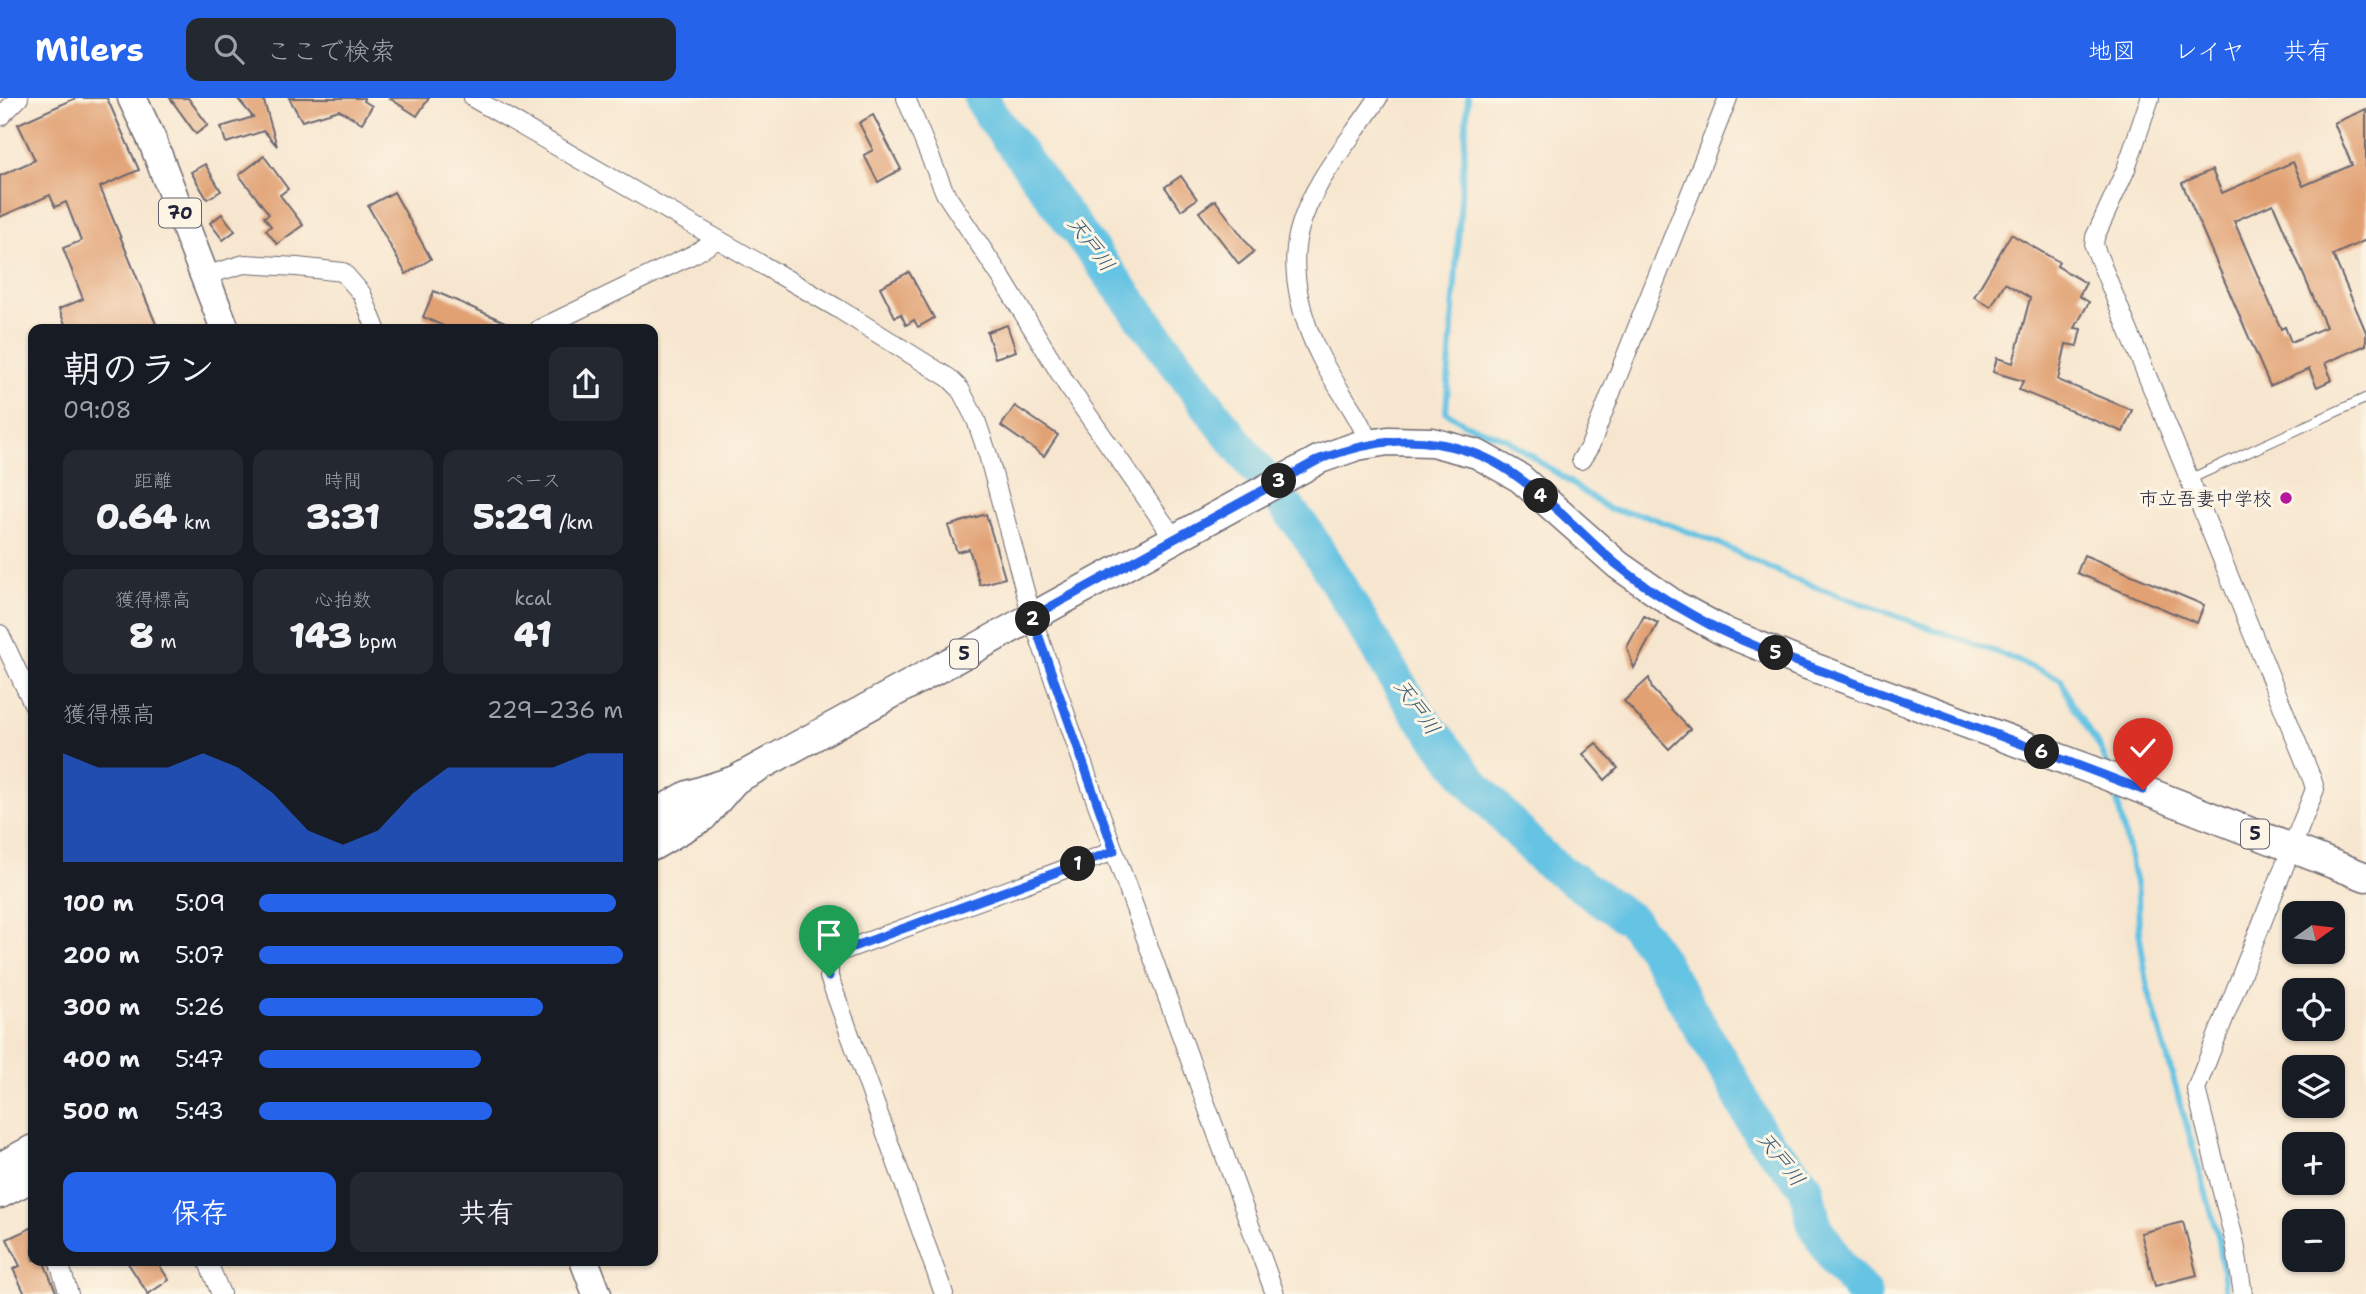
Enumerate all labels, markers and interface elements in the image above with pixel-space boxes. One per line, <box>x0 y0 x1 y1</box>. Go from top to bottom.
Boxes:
search box <box>186 18 676 81</box>
text: Milers <box>35 27 144 72</box>
icon: search <box>210 30 248 68</box>
text: ここで検索 <box>266 33 396 68</box>
text: 地図 <box>2088 35 2136 67</box>
text: レイヤ <box>2174 35 2245 67</box>
text: 共有 <box>2283 35 2331 67</box>
road number: 70 <box>159 198 201 228</box>
water label: 天戸川 <box>1061 210 1121 278</box>
text: 朝のラン <box>63 343 215 394</box>
button: share <box>549 347 623 421</box>
text: 09:08 <box>63 395 132 425</box>
pin: 3 <box>1262 464 1296 498</box>
text: 距離 <box>134 468 172 493</box>
text: 時間 <box>324 468 362 493</box>
text: ペース <box>505 468 561 493</box>
text: 3 <box>1272 468 1285 493</box>
pin: 4 <box>1524 478 1558 514</box>
text: 4 <box>1534 483 1547 508</box>
place label: 市立吾妻中学校 <box>2139 486 2272 511</box>
marker: 市立吾妻中学校 <box>2278 490 2294 506</box>
text: 0.64 <box>95 493 177 540</box>
text: 3:31 <box>306 493 380 540</box>
text: 5:29 <box>473 493 553 540</box>
text: km <box>177 510 211 535</box>
text: /km <box>553 510 593 535</box>
text: kcal <box>515 586 551 611</box>
text: 獲得標高 <box>115 587 191 612</box>
text: 心拍数 <box>314 587 372 612</box>
pin: 2 <box>1016 602 1050 636</box>
text: 2 <box>1026 606 1039 631</box>
text: 41 <box>514 611 552 658</box>
text: 8 <box>129 612 154 659</box>
text: 143 <box>289 612 352 659</box>
text: m <box>154 629 177 654</box>
text: bpm <box>352 629 397 654</box>
pin: 5 <box>1758 636 1794 670</box>
road number: 5 <box>950 640 978 668</box>
text: 5 <box>1770 640 1781 665</box>
water label: 天戸川 <box>1387 673 1447 741</box>
text: 229–236 m <box>487 695 623 725</box>
text: 獲得標高 <box>63 699 155 729</box>
pin <box>2113 718 2173 790</box>
icon: check <box>2124 729 2162 767</box>
pin: 6 <box>2024 734 2060 770</box>
text: 6 <box>2035 739 2048 764</box>
road number: 5 <box>2241 820 2269 848</box>
pin: 1 <box>1060 846 1096 882</box>
text: 1 <box>1073 851 1082 876</box>
text: 100 m <box>63 888 134 918</box>
text: 5:09 <box>175 888 225 918</box>
north arrow <box>2282 901 2345 964</box>
map controls <box>2282 901 2345 1272</box>
pin <box>799 905 859 977</box>
icon: arrive <box>810 916 848 954</box>
text: 200 m <box>63 940 140 970</box>
text: 5:07 <box>175 940 225 970</box>
button: locate <box>2282 978 2345 1041</box>
text: 300 m <box>63 992 140 1022</box>
text: 5:26 <box>175 992 225 1022</box>
text: 400 m <box>63 1044 140 1074</box>
text: 5:47 <box>175 1044 224 1074</box>
button: layers <box>2282 1055 2345 1118</box>
text: 500 m <box>63 1096 138 1126</box>
text: 5:43 <box>175 1096 224 1126</box>
water label: 天戸川 <box>1751 1126 1811 1192</box>
button: + <box>2282 1132 2345 1195</box>
button: 保存 <box>63 1172 336 1252</box>
button: 共有 <box>350 1172 623 1252</box>
button: − <box>2282 1209 2345 1272</box>

